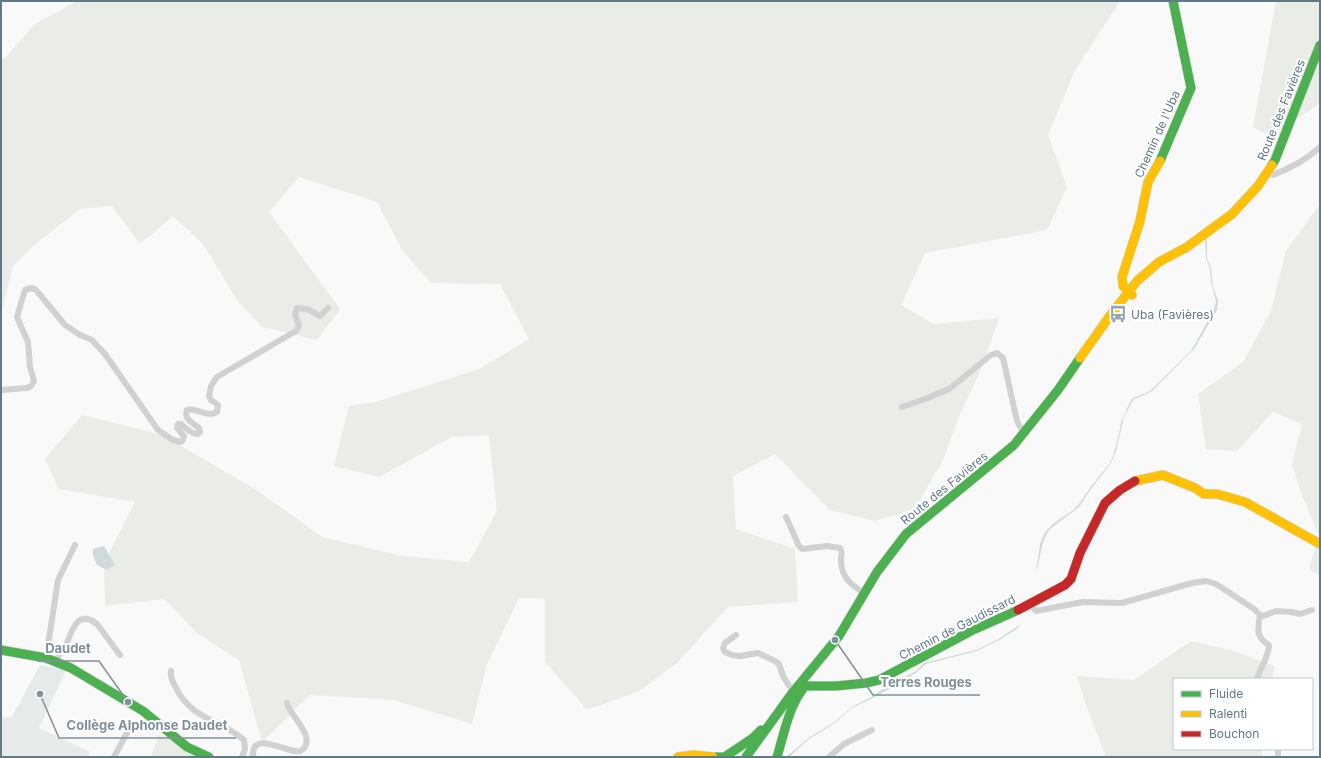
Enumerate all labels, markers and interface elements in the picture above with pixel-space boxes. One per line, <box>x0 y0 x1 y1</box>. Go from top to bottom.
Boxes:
street label: Route des Favières <box>1254 57 1308 163</box>
street label: Chemin de l'Uba <box>1131 88 1183 180</box>
bus stop icon: Uba (Favières) <box>1108 304 1128 324</box>
place label: Uba (Favières) <box>1131 307 1214 322</box>
street label: Route des Favières <box>897 448 991 528</box>
street label: Chemin de Gaudissard <box>896 591 1018 663</box>
callout: Daudet <box>37 636 99 661</box>
text: Daudet <box>45 640 91 656</box>
callout: Terres Rouges <box>873 670 980 695</box>
text: Terres Rouges <box>880 674 972 690</box>
legend <box>1173 678 1313 750</box>
text: Fluide <box>1209 686 1243 701</box>
text: Ralenti <box>1209 706 1247 721</box>
callout: Collège Alphonse Daudet <box>59 713 236 738</box>
text: Collège Alphonse Daudet <box>67 717 228 733</box>
text: Bouchon <box>1209 726 1259 741</box>

